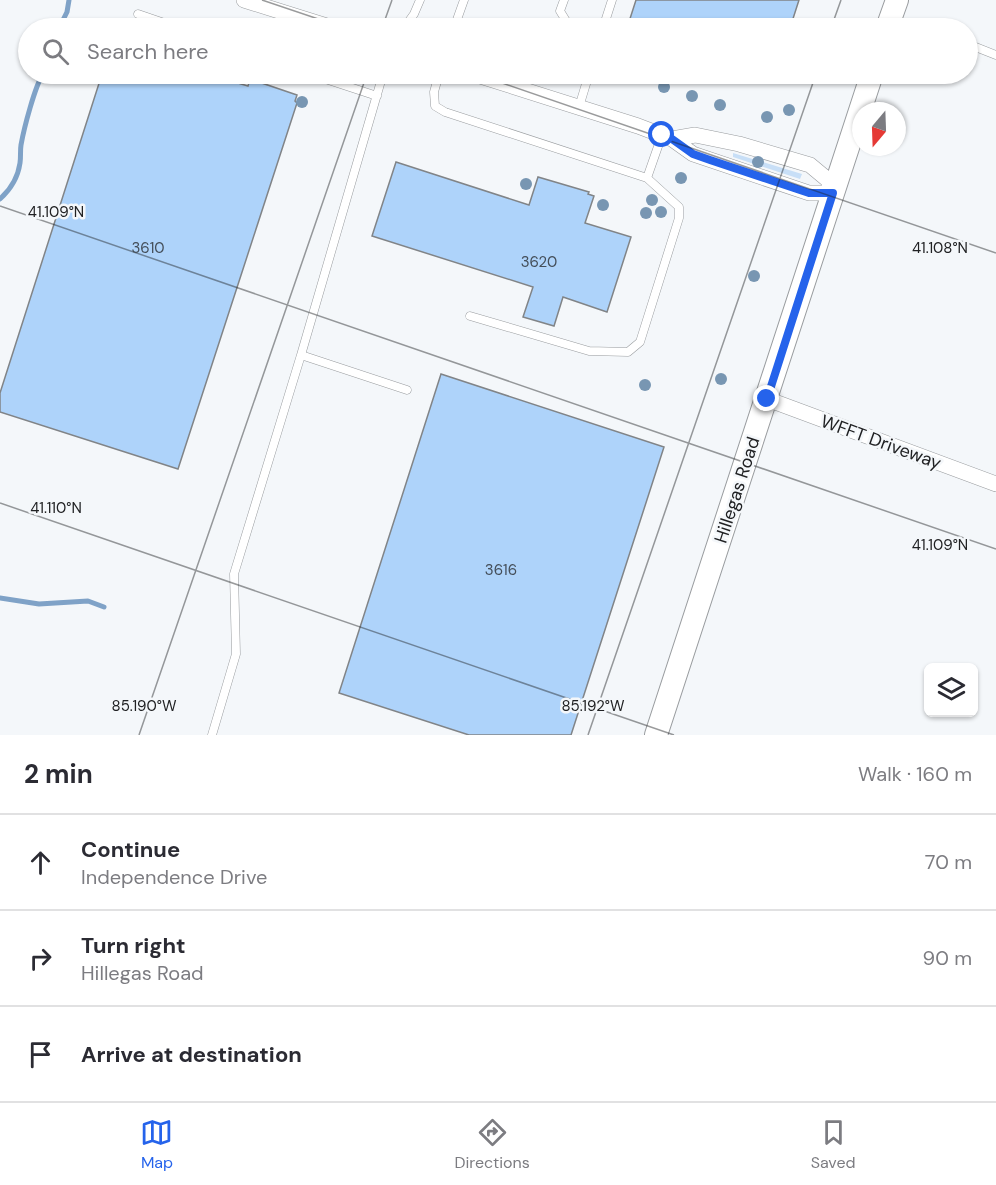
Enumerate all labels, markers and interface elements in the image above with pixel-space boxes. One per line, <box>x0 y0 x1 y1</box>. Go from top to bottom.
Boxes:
search box <box>18 18 978 84</box>
icon: search <box>39 35 72 68</box>
text: Search here <box>87 37 208 66</box>
north arrow <box>852 102 906 156</box>
route start <box>648 121 674 147</box>
text: 41.109°N <box>28 202 84 222</box>
house number: 3610 <box>131 238 165 258</box>
text: 41.108°N <box>912 238 968 258</box>
house number: 3620 <box>521 252 557 272</box>
route end <box>753 385 779 411</box>
street label: WFFT Driveway <box>817 409 945 475</box>
street label: Hillegas Road <box>709 434 765 546</box>
text: 41.110°N <box>30 498 82 518</box>
text: 41.109°N <box>912 535 968 555</box>
house number: 3616 <box>485 560 517 580</box>
map controls <box>924 663 978 717</box>
button: layers <box>924 663 978 717</box>
text: 85.190°W <box>112 696 177 716</box>
text: 85.192°W <box>561 696 625 716</box>
text: 2 min <box>24 757 93 791</box>
text: Walk · 160 m <box>858 761 972 787</box>
text: Continue <box>81 835 180 864</box>
icon: ahead <box>24 846 57 879</box>
text: 70 m <box>925 849 972 875</box>
text: Independence Drive <box>81 864 267 890</box>
text: Turn right <box>81 931 186 960</box>
icon: right <box>24 942 57 975</box>
text: 90 m <box>923 945 972 971</box>
text: Hillegas Road <box>81 960 204 986</box>
icon: arrive <box>24 1038 57 1071</box>
text: Arrive at destination <box>81 1040 302 1069</box>
tab: Map <box>140 1116 173 1173</box>
tab: Directions <box>454 1116 530 1173</box>
tab: Saved <box>811 1116 856 1173</box>

